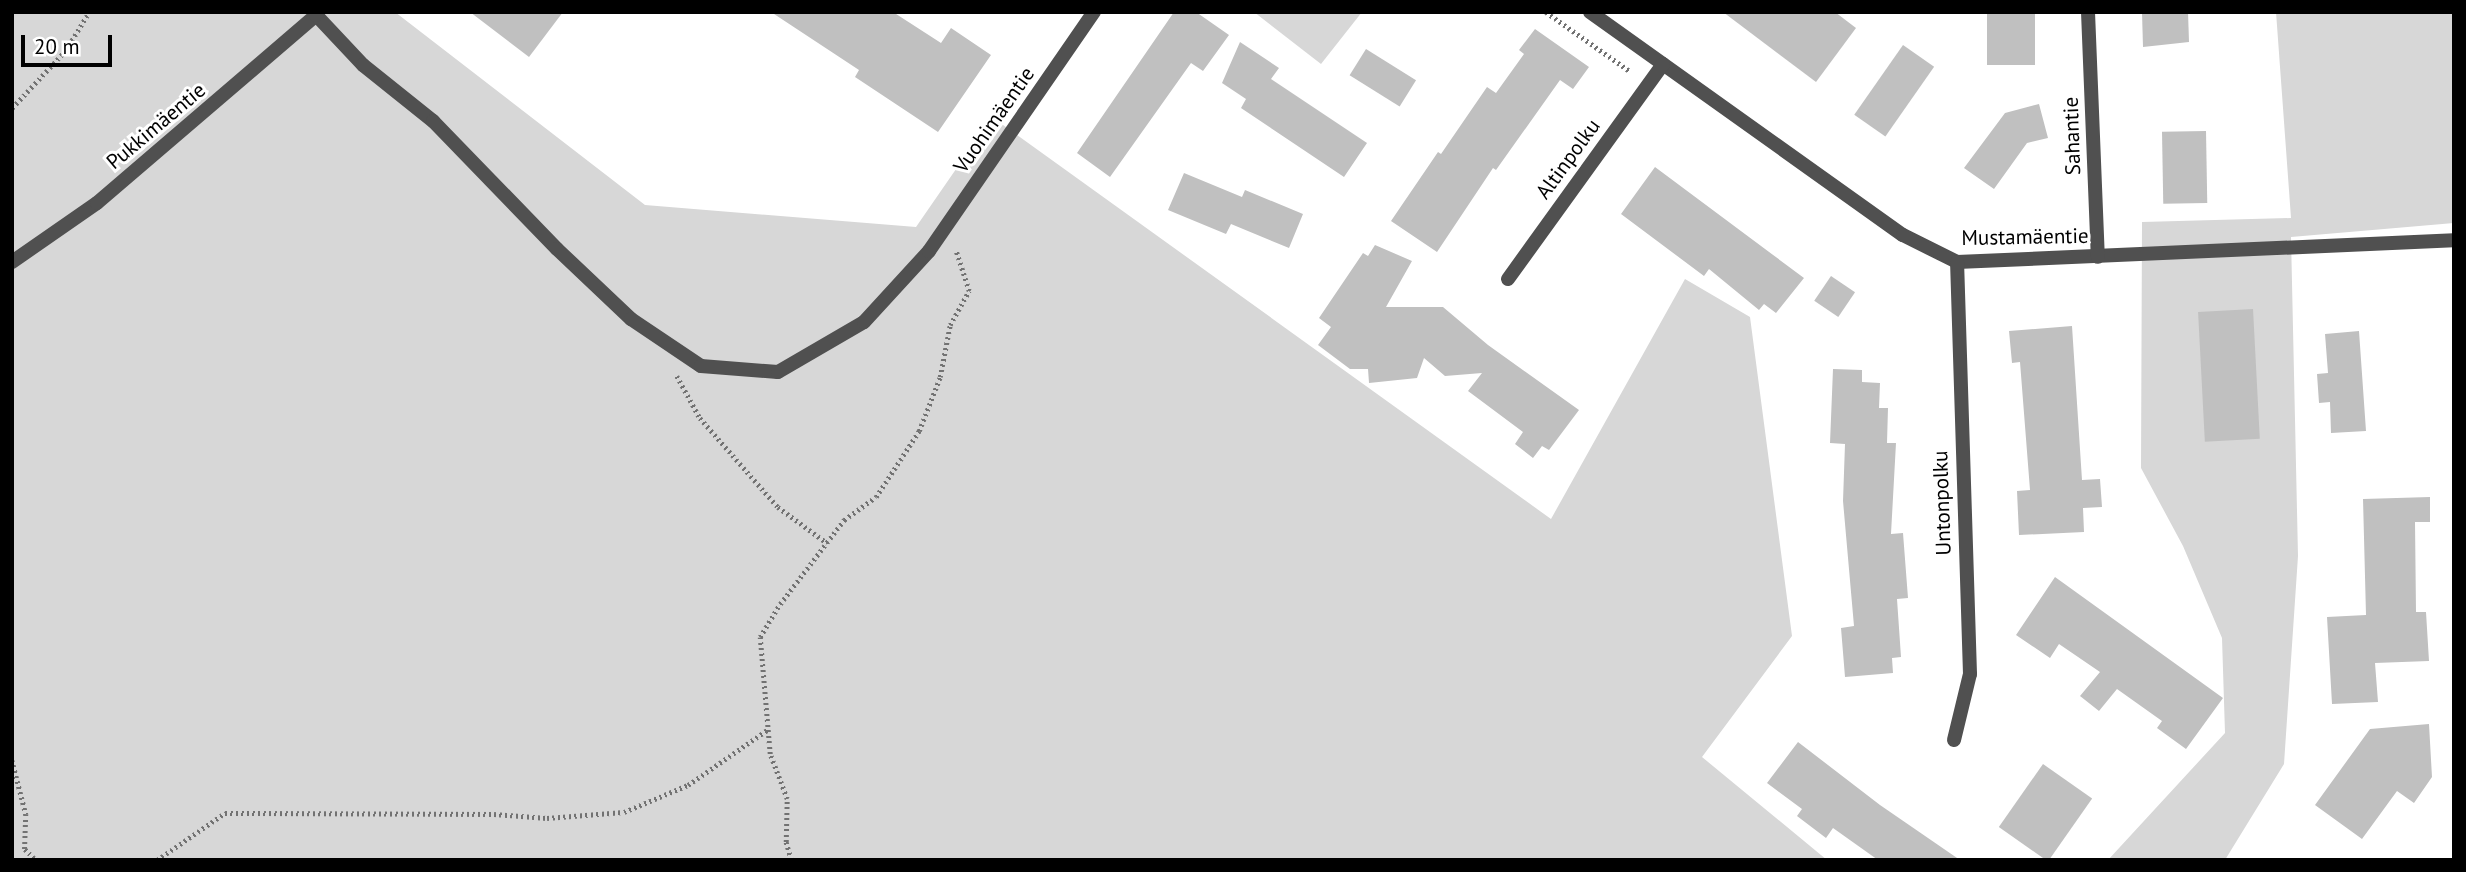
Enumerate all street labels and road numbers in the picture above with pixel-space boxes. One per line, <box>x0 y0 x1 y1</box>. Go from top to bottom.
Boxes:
street label: Vuohimäentie <box>948 62 1040 178</box>
street label: Pukkimäentie <box>102 77 210 175</box>
street label: Sahantie <box>2058 96 2086 176</box>
street label: Altinpolku <box>1531 114 1605 204</box>
street label: Mustamäentie <box>1961 223 2089 251</box>
street label: Untonpolku <box>1928 450 1956 556</box>

